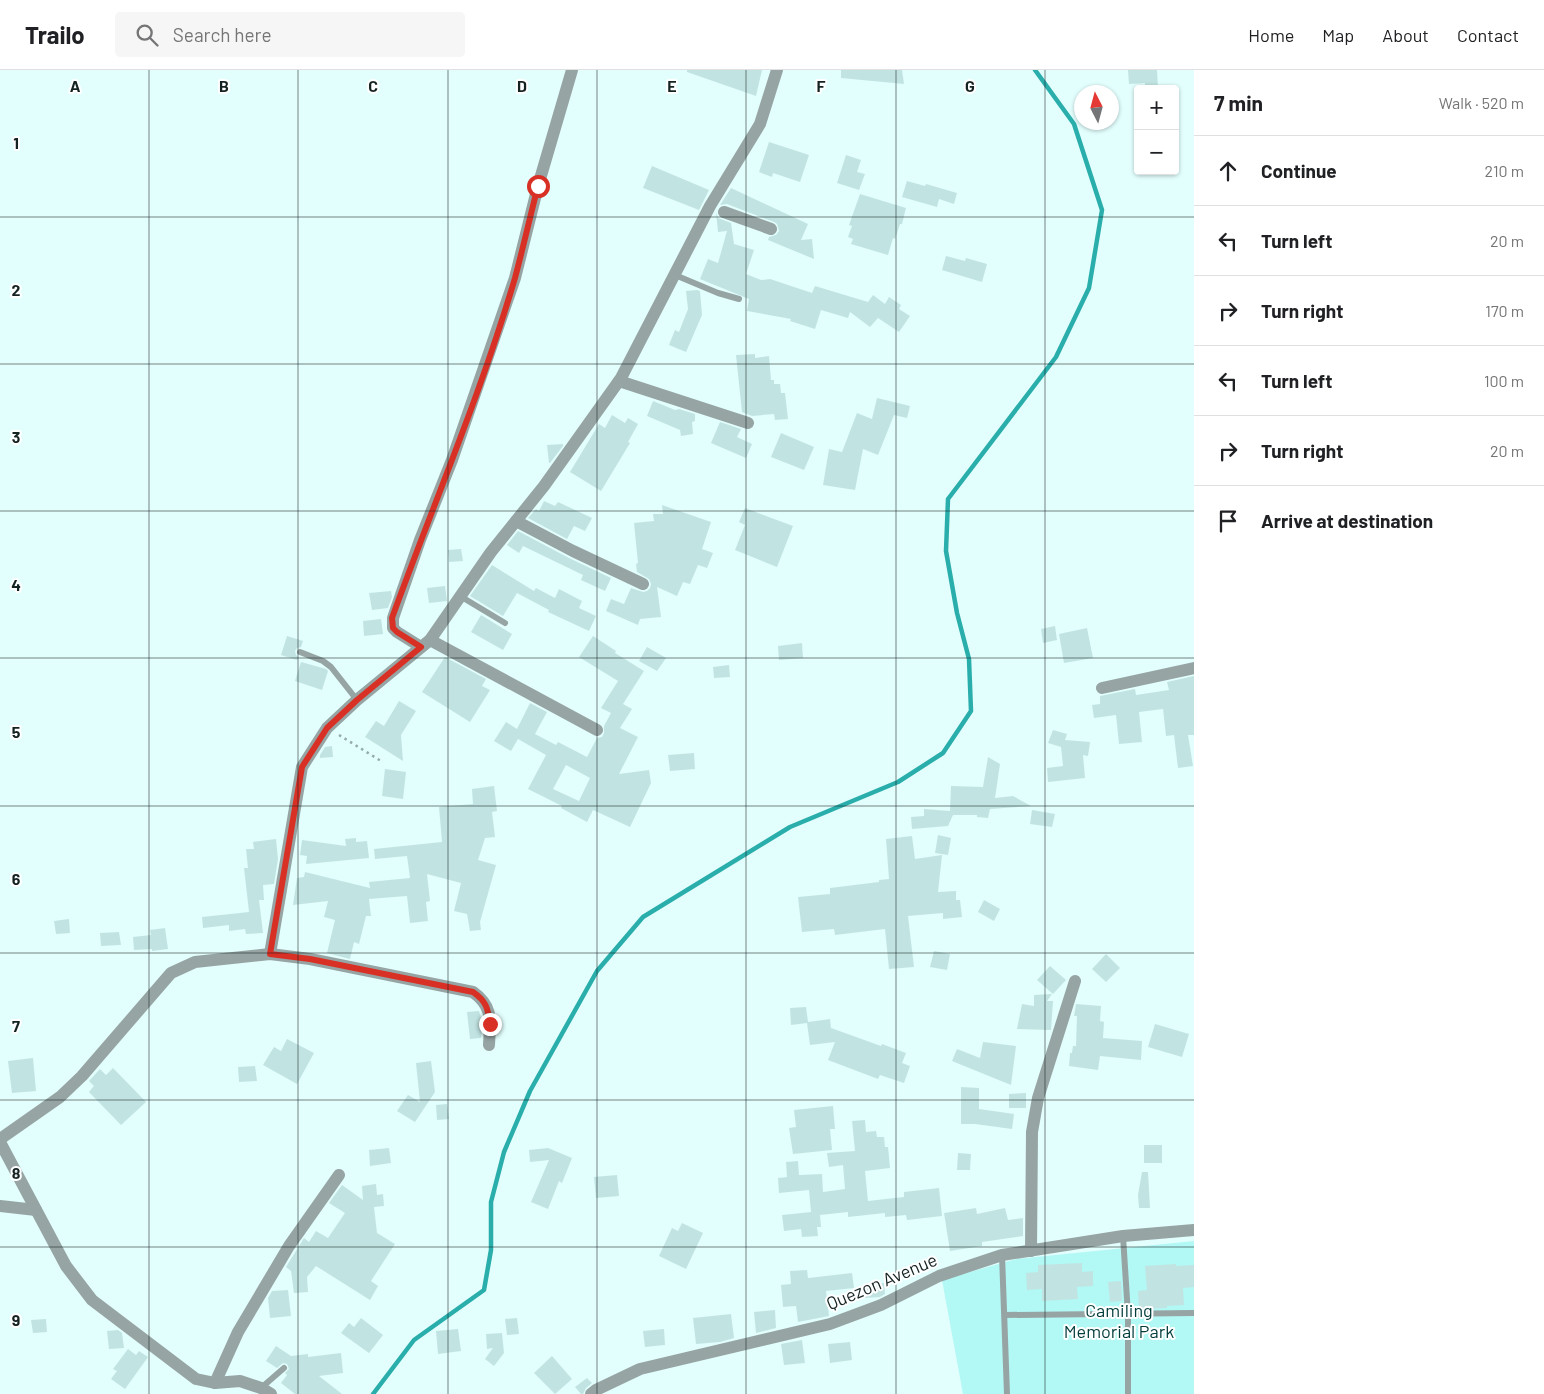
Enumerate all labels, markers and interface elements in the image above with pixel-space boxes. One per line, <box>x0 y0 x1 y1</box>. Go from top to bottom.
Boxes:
search box <box>115 12 465 57</box>
text: Trailo <box>25 20 85 49</box>
icon: search <box>133 21 161 49</box>
text: Search here <box>173 23 272 46</box>
text: Home <box>1248 24 1294 46</box>
text: Map <box>1322 24 1354 46</box>
text: About <box>1382 24 1429 46</box>
text: Contact <box>1457 24 1519 46</box>
text: A <box>70 76 81 95</box>
text: B <box>219 76 229 95</box>
text: C <box>368 76 378 95</box>
text: D <box>517 76 527 95</box>
text: E <box>667 76 677 95</box>
text: F <box>817 76 826 95</box>
text: G <box>965 76 975 95</box>
north arrow <box>1074 85 1119 130</box>
map controls <box>1134 85 1179 175</box>
button: + <box>1134 85 1179 130</box>
text: 7 min <box>1214 90 1263 115</box>
text: Walk · 520 m <box>1439 93 1524 112</box>
button: − <box>1134 130 1179 175</box>
text: 1 <box>13 133 19 152</box>
icon: ahead <box>1214 157 1242 185</box>
text: Continue <box>1261 159 1337 182</box>
text: 210 m <box>1485 161 1524 180</box>
route start <box>527 175 550 198</box>
icon: left <box>1214 227 1242 255</box>
text: Turn left <box>1261 229 1332 252</box>
text: 20 m <box>1490 231 1524 250</box>
text: 2 <box>12 280 21 299</box>
icon: right <box>1214 297 1242 325</box>
text: Turn right <box>1261 299 1343 322</box>
text: 170 m <box>1485 301 1524 320</box>
icon: left <box>1214 367 1242 395</box>
text: Turn left <box>1261 369 1332 392</box>
text: 100 m <box>1484 371 1524 390</box>
text: 3 <box>12 427 20 446</box>
icon: right <box>1214 437 1242 465</box>
text: Turn right <box>1261 439 1343 462</box>
text: 20 m <box>1490 441 1524 460</box>
icon: arrive <box>1214 507 1242 535</box>
text: Arrive at destination <box>1261 509 1433 532</box>
text: 4 <box>11 575 21 594</box>
text: 5 <box>12 722 21 741</box>
text: 6 <box>12 869 21 888</box>
route end <box>479 1013 502 1036</box>
text: 7 <box>12 1016 20 1035</box>
text: 8 <box>12 1163 21 1182</box>
street label: Quezon Avenue <box>823 1248 940 1314</box>
park label: Camiling Memorial Park <box>1064 1299 1174 1342</box>
text: 9 <box>12 1310 20 1329</box>

